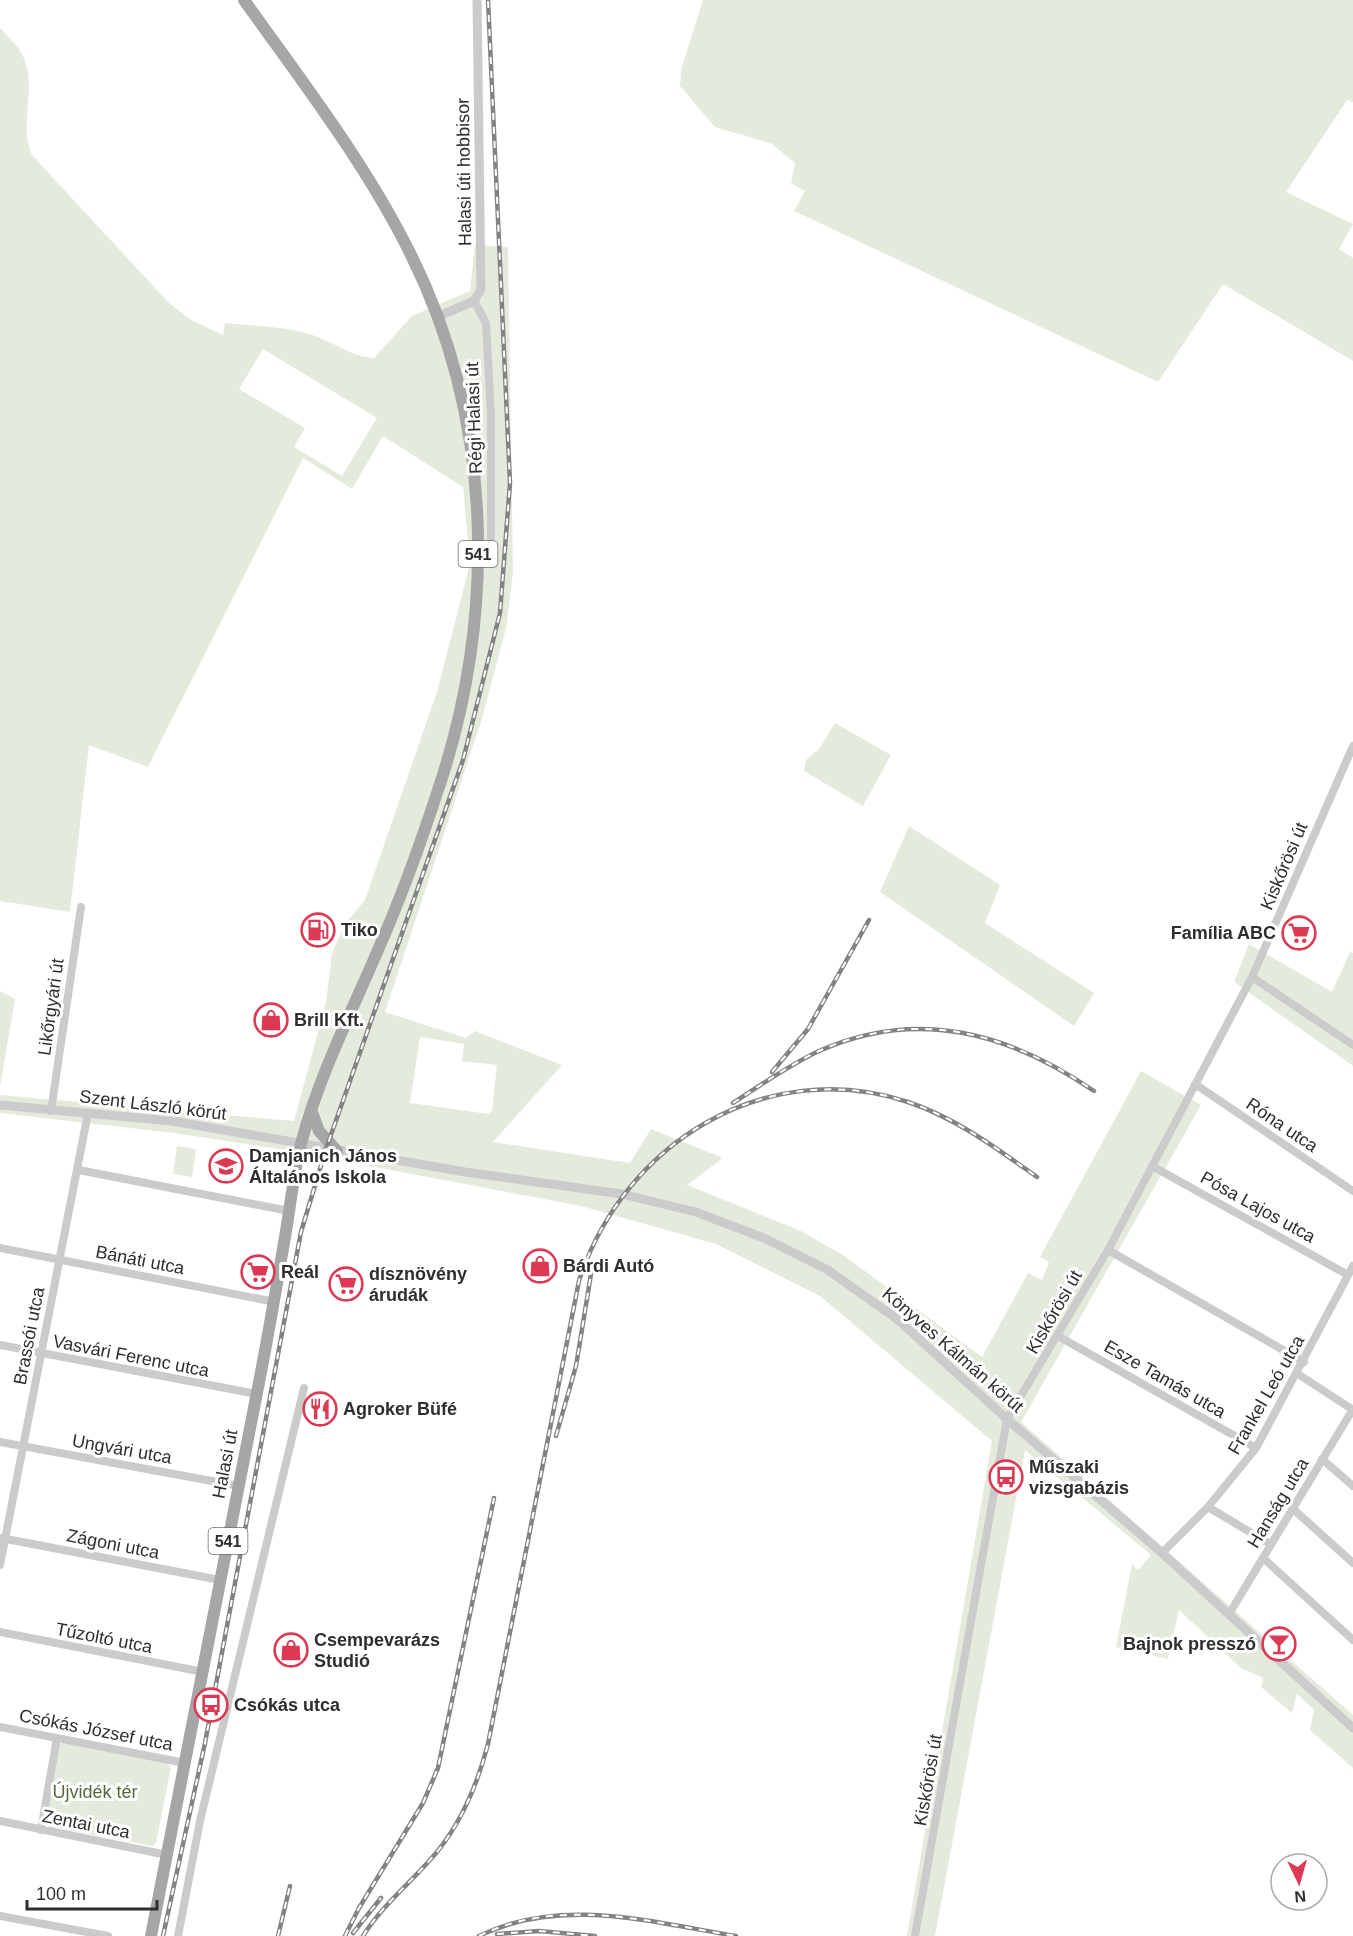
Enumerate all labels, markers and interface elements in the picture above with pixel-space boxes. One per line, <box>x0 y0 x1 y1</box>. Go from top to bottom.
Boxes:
street label: Halasi úti hobbisor <box>453 98 475 246</box>
street label: Régi Halasi út <box>462 362 486 474</box>
road number: 541 <box>458 541 498 567</box>
street label: Kiskőrösi út <box>1257 819 1311 913</box>
fuel station icon: Tiko <box>300 912 336 948</box>
supermarket icon: Família ABC <box>1281 915 1317 951</box>
place label: Tiko <box>341 920 378 940</box>
place label: Família ABC <box>1171 923 1276 943</box>
street label: Likőrgyári út <box>34 957 68 1057</box>
shop icon: Brill Kft. <box>253 1002 289 1038</box>
place label: Brill Kft. <box>294 1010 364 1030</box>
street label: Szent László körút <box>78 1086 228 1124</box>
street label: Róna utca <box>1242 1094 1322 1157</box>
place label: Damjanich János Általános Iskola <box>249 1146 397 1187</box>
school or university icon: Damjanich János Általános Iskola <box>208 1148 244 1184</box>
street label: Pósa Lajos utca <box>1197 1167 1320 1247</box>
street label: Bánáti utca <box>94 1242 187 1279</box>
shop icon: Bárdi Autó <box>522 1248 558 1284</box>
supermarket icon: Reál <box>240 1254 276 1290</box>
place label: Bárdi Autó <box>563 1256 654 1276</box>
place label: Reál <box>281 1262 319 1282</box>
place label: dísznövény árudák <box>369 1264 467 1305</box>
supermarket icon: dísznövény árudák <box>328 1266 364 1302</box>
street label: Kiskőrösi út <box>1022 1267 1086 1357</box>
street label: Könyves Kálmán körút <box>878 1283 1028 1417</box>
street label: Brassói utca <box>10 1285 48 1387</box>
street label: Vasvári Ferenc utca <box>51 1331 212 1381</box>
street label: Frankel Leó utca <box>1224 1331 1309 1458</box>
street label: Esze Tamás utca <box>1101 1336 1230 1422</box>
restaurant icon: Agroker Büfé <box>302 1391 338 1427</box>
place label: Agroker Büfé <box>343 1399 457 1419</box>
street label: Halasi út <box>209 1428 241 1500</box>
street label: Ungvári utca <box>70 1430 174 1468</box>
street label: Hanság utca <box>1243 1454 1313 1551</box>
place label: Műszaki vizsgabázis <box>1029 1457 1129 1498</box>
bus stop icon: Műszaki vizsgabázis <box>988 1459 1024 1495</box>
street label: Zágoni utca <box>65 1525 162 1563</box>
road number: 541 <box>208 1528 248 1554</box>
street label: Tűzoltó utca <box>54 1619 155 1657</box>
bar icon: Bajnok presszó <box>1261 1626 1297 1662</box>
place label: Csempevarázs Studió <box>314 1630 440 1671</box>
shop icon: Csempevarázs Studió <box>273 1632 309 1668</box>
place label: Bajnok presszó <box>1123 1634 1256 1654</box>
bus stop icon: Csókás utca <box>193 1687 229 1723</box>
place label: Csókás utca <box>234 1695 341 1715</box>
street label: Csókás József utca <box>17 1705 175 1755</box>
street label: Kiskőrösi út <box>910 1732 946 1828</box>
park label: Újvidék tér <box>52 1781 138 1802</box>
street label: Zentai utca <box>40 1806 133 1842</box>
north arrow <box>1269 1852 1329 1912</box>
scale bar <box>27 1873 158 1911</box>
text: 100 m <box>36 1884 86 1904</box>
text: N <box>1294 1887 1307 1905</box>

